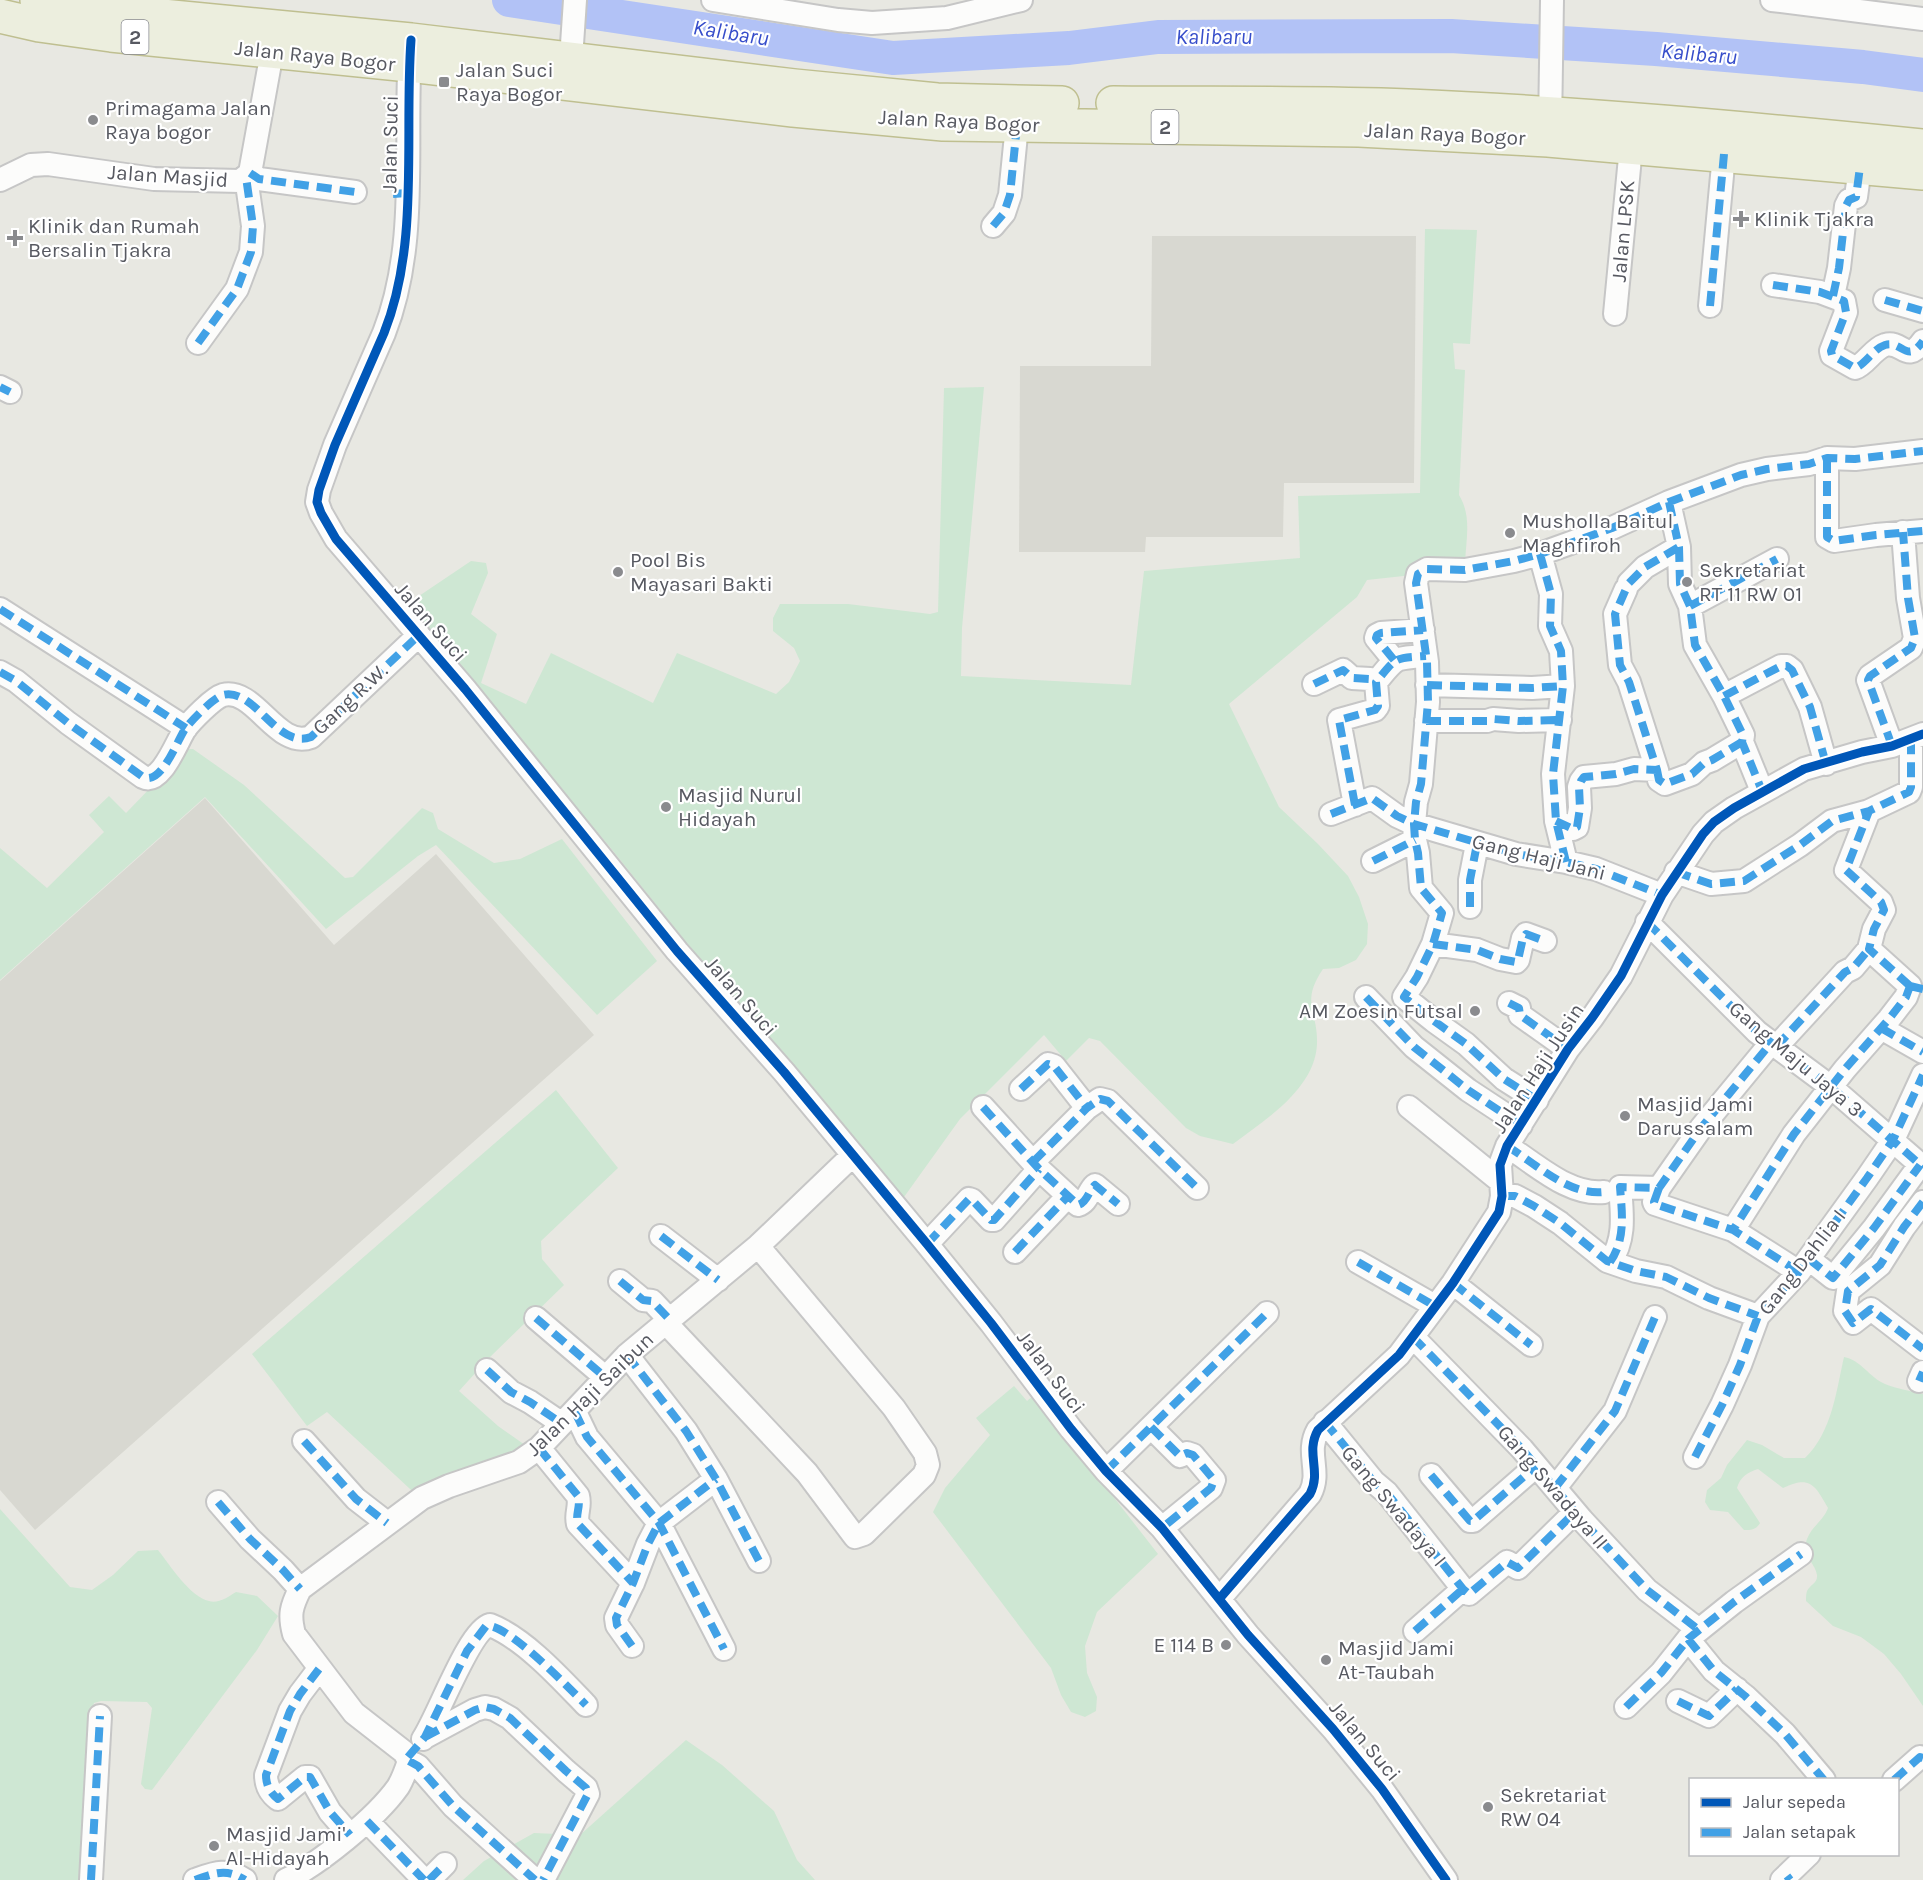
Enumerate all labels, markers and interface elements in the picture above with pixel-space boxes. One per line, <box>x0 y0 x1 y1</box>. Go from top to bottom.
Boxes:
water label: Kalibaru <box>691 14 771 52</box>
road number: 2 <box>122 20 148 54</box>
water label: Kalibaru <box>1176 24 1252 50</box>
street label: Jalan Raya Bogor <box>234 36 397 76</box>
water label: Kalibaru <box>1660 38 1738 70</box>
place label: Jalan Suci Raya Bogor <box>456 58 563 106</box>
marker: Jalan Suci Raya Bogor <box>437 75 451 89</box>
street label: Jalan Suci <box>377 95 403 193</box>
place label: Primagama Jalan Raya bogor <box>105 96 271 144</box>
street label: Jalan Raya Bogor <box>878 105 1041 137</box>
road number: 2 <box>1152 110 1178 144</box>
marker: Primagama Jalan Raya bogor <box>86 113 100 127</box>
street label: Jalan Raya Bogor <box>1364 118 1527 150</box>
street label: Jalan Masjid <box>107 160 229 192</box>
street label: Jalan LPSK <box>1607 179 1639 283</box>
place label: Klinik Tjakra <box>1754 207 1874 231</box>
marker: Klinik Tjakra <box>1732 210 1750 228</box>
place label: Klinik dan Rumah Bersalin Tjakra <box>28 214 200 262</box>
marker: Klinik dan Rumah Bersalin Tjakra <box>6 229 24 247</box>
place label: Musholla Baitul Maghfiroh <box>1522 509 1673 557</box>
marker: Musholla Baitul Maghfiroh <box>1503 526 1517 540</box>
place label: Pool Bis Mayasari Bakti <box>630 548 773 596</box>
place label: Sekretariat RT 11 RW 01 <box>1699 558 1806 606</box>
marker: Pool Bis Mayasari Bakti <box>611 565 625 579</box>
marker: Sekretariat RT 11 RW 01 <box>1680 575 1694 589</box>
street label: Jalan Suci <box>390 577 472 667</box>
street label: Gang R.W. <box>308 658 393 740</box>
place label: Masjid Nurul Hidayah <box>678 783 802 831</box>
marker: Masjid Nurul Hidayah <box>659 800 673 814</box>
street label: Gang Haji Jani <box>1470 829 1608 885</box>
street label: Jalan Suci <box>700 951 782 1041</box>
street label: Gang Maju Jaya 3 <box>1724 996 1868 1122</box>
place label: AM Zoesin Futsal <box>1299 999 1463 1023</box>
street label: Jalan Haji Jusin <box>1487 999 1589 1137</box>
marker: AM Zoesin Futsal <box>1468 1004 1482 1018</box>
place label: Masjid Jami Darussalam <box>1637 1092 1754 1140</box>
marker: Masjid Jami Darussalam <box>1618 1109 1632 1123</box>
street label: Gang Dahlia I <box>1753 1204 1851 1320</box>
street label: Jalan Suci <box>1012 1326 1090 1418</box>
street label: Jalan Haji Saibun <box>522 1327 658 1461</box>
street label: Gang Swadaya II <box>1493 1420 1613 1554</box>
street label: Gang Swadaya I <box>1337 1441 1451 1571</box>
place label: E 114 B <box>1154 1633 1214 1657</box>
place label: Masjid Jami At-Taubah <box>1338 1636 1455 1684</box>
marker: E 114 B <box>1219 1638 1233 1652</box>
marker: Masjid Jami At-Taubah <box>1319 1653 1333 1667</box>
street label: Jalan Suci <box>1324 1696 1406 1786</box>
legend <box>1689 1778 1899 1856</box>
place label: Sekretariat RW 04 <box>1500 1783 1607 1831</box>
text: Jalur sepeda <box>1743 1791 1846 1813</box>
marker: Sekretariat RW 04 <box>1481 1800 1495 1814</box>
text: Jalan setapak <box>1743 1821 1856 1843</box>
place label: Masjid Jami' Al-Hidayah <box>226 1822 346 1870</box>
marker: Masjid Jami' Al-Hidayah <box>207 1839 221 1853</box>

